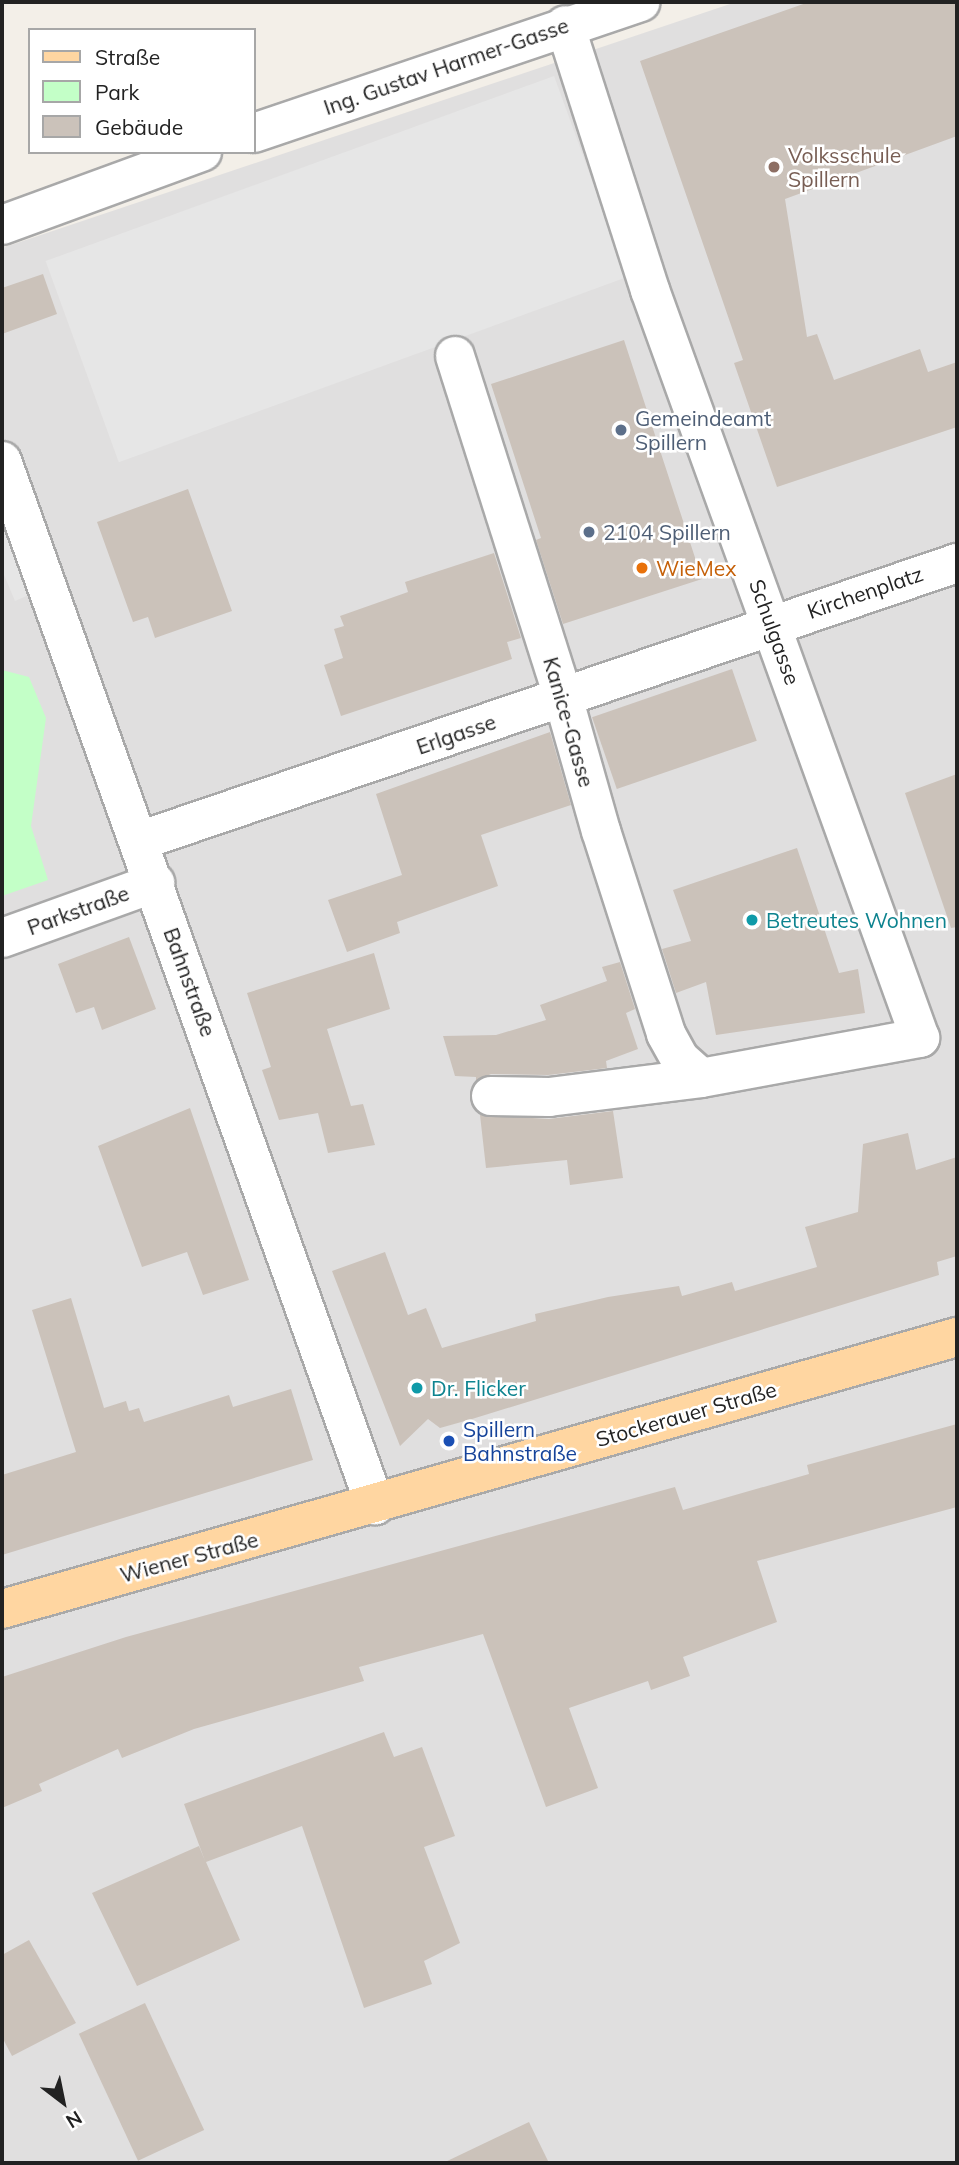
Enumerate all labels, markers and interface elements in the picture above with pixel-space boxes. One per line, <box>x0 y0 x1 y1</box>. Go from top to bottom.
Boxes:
street label: Ing. Gustav Harmer-Gasse <box>320 12 572 120</box>
legend <box>28 28 256 154</box>
text: Straße <box>95 44 160 70</box>
text: Park <box>95 79 139 105</box>
text: Gebäude <box>95 114 183 140</box>
place label: Volksschule Spillern <box>788 142 901 192</box>
marker: Volksschule Spillern <box>766 159 782 175</box>
place label: Gemeindeamt Spillern <box>635 405 771 455</box>
marker: Gemeindeamt Spillern <box>613 422 629 438</box>
place label: 2104 Spillern <box>603 519 731 545</box>
marker: 2104 Spillern <box>581 524 597 540</box>
place label: WieMex <box>656 555 736 581</box>
marker: WieMex <box>634 560 650 576</box>
street label: Kirchenplatz <box>804 560 926 624</box>
street label: Schulgasse <box>744 576 806 688</box>
street label: Kanice-Gasse <box>538 654 600 790</box>
street label: Erlgasse <box>413 709 499 759</box>
street label: Parkstraße <box>24 880 132 940</box>
place label: Betreutes Wohnen <box>766 907 947 933</box>
marker: Betreutes Wohnen <box>744 912 760 928</box>
street label: Bahnstraße <box>159 924 221 1040</box>
place label: Dr. Flicker <box>431 1375 526 1401</box>
street label: Stockerauer Straße <box>593 1376 779 1452</box>
marker: Dr. Flicker <box>409 1380 425 1396</box>
place label: Spillern Bahnstraße <box>463 1416 577 1466</box>
marker: Spillern Bahnstraße <box>441 1433 457 1449</box>
street label: Wiener Straße <box>117 1526 261 1588</box>
north arrow <box>28 2067 98 2137</box>
text: N <box>62 2106 87 2134</box>

